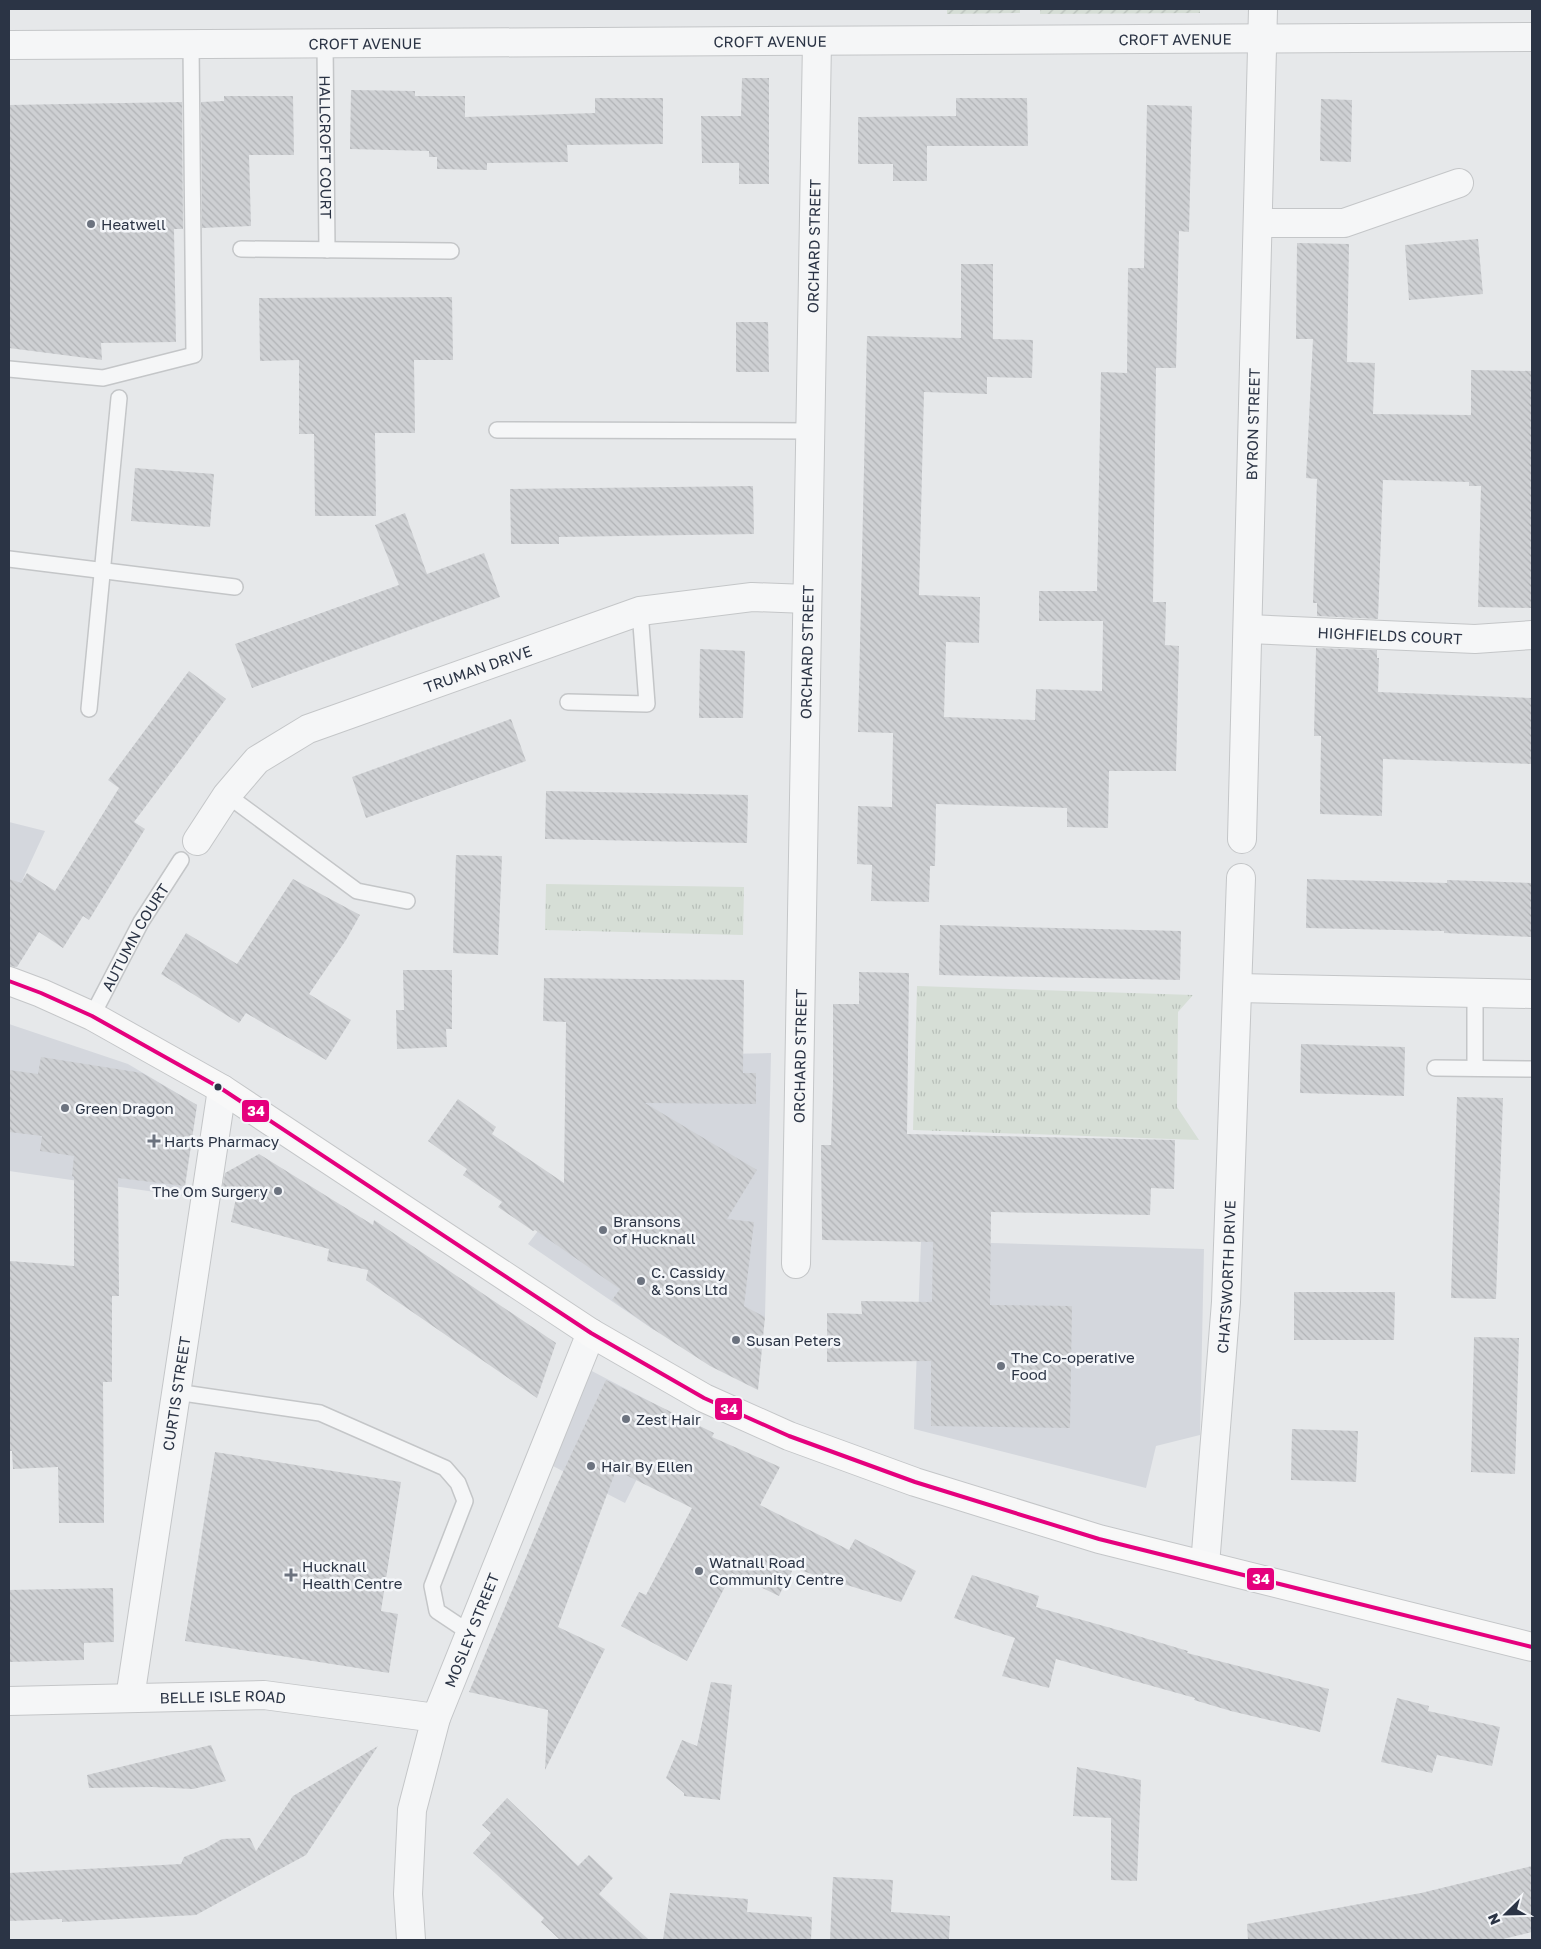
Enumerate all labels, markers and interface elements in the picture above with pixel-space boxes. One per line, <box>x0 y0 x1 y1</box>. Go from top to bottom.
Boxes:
street label: CROFT AVENUE <box>1118 30 1232 48</box>
street label: CROFT AVENUE <box>713 32 827 50</box>
street label: CROFT AVENUE <box>308 34 422 52</box>
street label: HALLCROFT COURT <box>316 75 336 219</box>
street label: ORCHARD STREET <box>803 179 824 313</box>
place label: Heatwell <box>101 215 166 233</box>
marker: Heatwell <box>85 218 97 230</box>
street label: BYRON STREET <box>1242 368 1263 480</box>
street label: ORCHARD STREET <box>796 585 817 719</box>
street label: HIGHFIELDS COURT <box>1317 623 1463 647</box>
street label: TRUMAN DRIVE <box>422 641 534 696</box>
street label: AUTUMN COURT <box>98 880 173 994</box>
street label: ORCHARD STREET <box>789 989 810 1123</box>
unlabelled marker <box>213 1082 223 1092</box>
place label: Green Dragon <box>75 1099 174 1117</box>
line badge: 34 <box>241 1099 270 1123</box>
marker: Green Dragon <box>59 1102 71 1114</box>
text: 34 <box>247 1102 265 1119</box>
place label: Harts Pharmacy <box>164 1132 280 1150</box>
marker: Harts Pharmacy <box>148 1135 160 1147</box>
place label: The Om Surgery <box>152 1182 269 1200</box>
marker: The Om Surgery <box>272 1185 284 1197</box>
street label: CHATSWORTH DRIVE <box>1213 1200 1239 1354</box>
place label: Bransons of Hucknall <box>613 1212 696 1247</box>
marker: Bransons of Hucknall <box>597 1224 609 1236</box>
place label: C. Cassidy & Sons Ltd <box>651 1263 728 1298</box>
marker: C. Cassidy & Sons Ltd <box>635 1275 647 1287</box>
place label: Susan Peters <box>746 1331 841 1349</box>
marker: Susan Peters <box>730 1334 742 1346</box>
street label: CURTIS STREET <box>158 1335 194 1452</box>
place label: The Co-operative Food <box>1011 1348 1135 1383</box>
marker: The Co-operative Food <box>995 1360 1007 1372</box>
line badge: 34 <box>714 1397 743 1421</box>
text: 34 <box>720 1400 738 1417</box>
place label: Zest Hair <box>636 1410 701 1428</box>
marker: Zest Hair <box>620 1413 632 1425</box>
place label: Hair By Ellen <box>601 1457 693 1475</box>
marker: Hair By Ellen <box>585 1460 597 1472</box>
place label: Watnall Road Community Centre <box>709 1553 844 1588</box>
place label: Hucknall Health Centre <box>302 1557 403 1592</box>
marker: Watnall Road Community Centre <box>693 1565 705 1577</box>
line badge: 34 <box>1246 1567 1275 1591</box>
marker: Hucknall Health Centre <box>284 1568 298 1582</box>
street label: MOSLEY STREET <box>440 1570 502 1690</box>
text: 34 <box>1252 1570 1270 1587</box>
street label: BELLE ISLE ROAD <box>159 1686 287 1707</box>
north arrow <box>1481 1889 1531 1939</box>
text: N <box>1484 1911 1503 1927</box>

